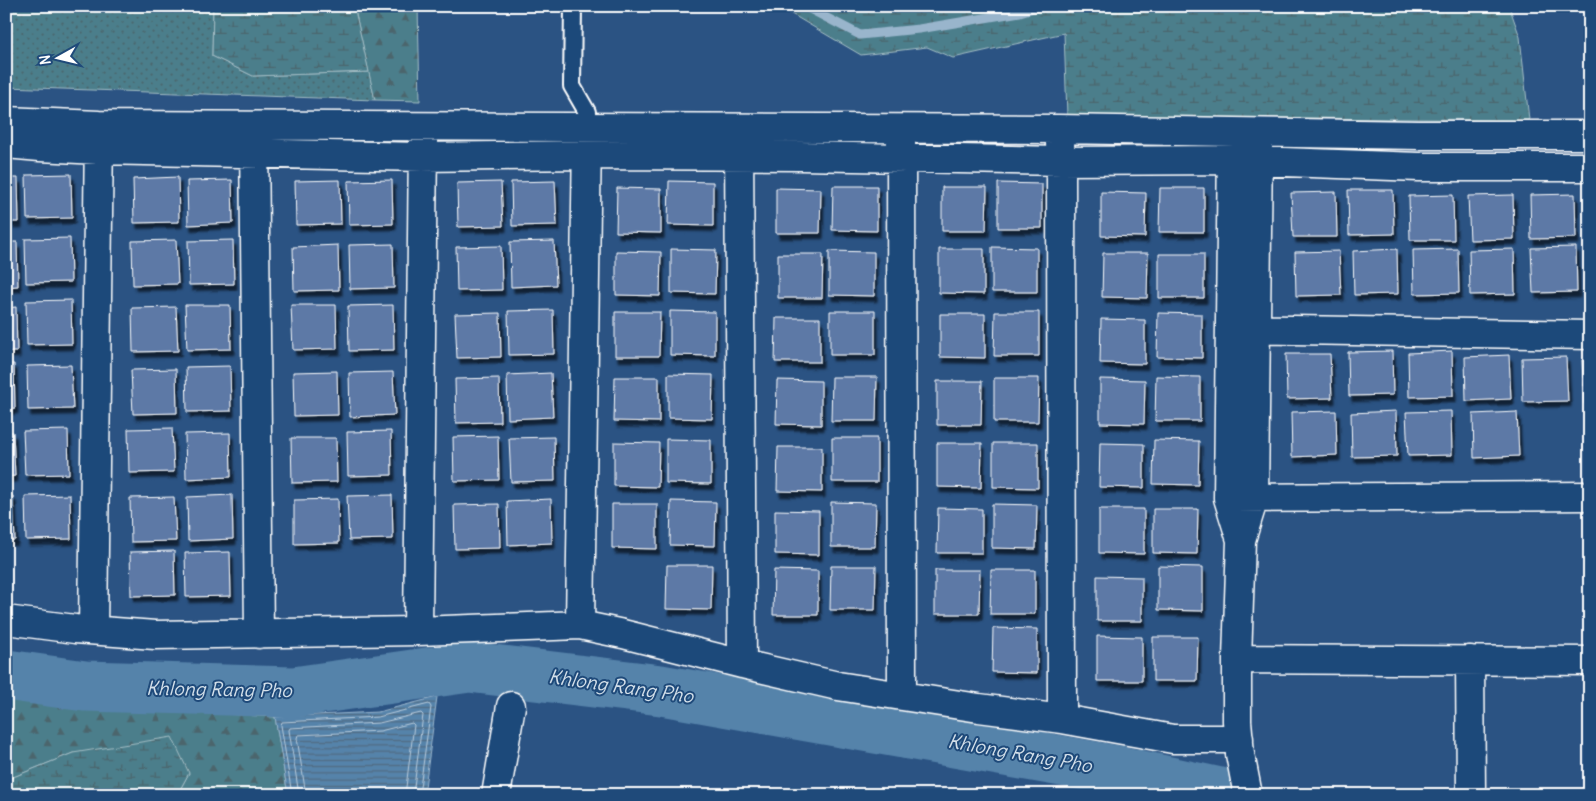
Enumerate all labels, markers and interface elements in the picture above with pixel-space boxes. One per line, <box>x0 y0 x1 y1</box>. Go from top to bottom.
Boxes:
north arrow <box>32 32 82 82</box>
text: N <box>36 54 55 66</box>
water label: Khlong Rang Pho <box>547 664 696 708</box>
water label: Khlong Rang Pho <box>146 676 293 702</box>
water label: Khlong Rang Pho <box>946 729 1095 778</box>

